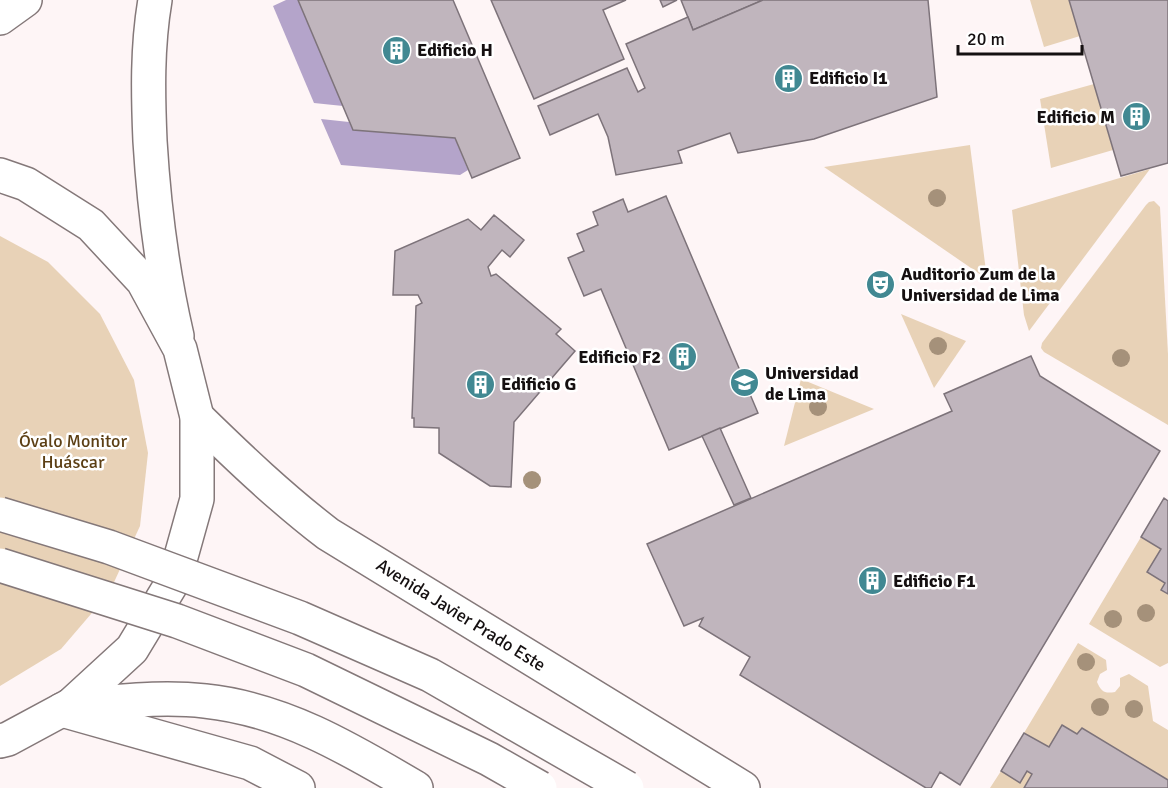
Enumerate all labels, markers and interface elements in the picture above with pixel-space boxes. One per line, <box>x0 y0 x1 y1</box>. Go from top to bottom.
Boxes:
scale bar <box>958 18 1082 56</box>
text: 20 m <box>967 28 1005 50</box>
building icon: Edificio H <box>380 34 412 66</box>
place label: Edificio H <box>417 39 493 61</box>
building icon: Edificio I1 <box>772 62 804 94</box>
place label: Edificio I1 <box>809 67 888 89</box>
building icon: Edificio M <box>1120 101 1152 133</box>
place label: Edificio M <box>1037 106 1115 128</box>
place label: Auditorio Zum de la Universidad de Lima <box>901 263 1060 306</box>
theatre icon: Auditorio Zum de la Universidad de Lima <box>864 268 896 300</box>
building icon: Edificio F2 <box>666 341 698 373</box>
place label: Edificio F2 <box>578 346 661 368</box>
place label: Universidad de Lima <box>765 362 859 405</box>
school or university icon: Universidad de Lima <box>728 367 760 399</box>
building icon: Edificio G <box>464 368 496 400</box>
place label: Edificio G <box>501 373 576 395</box>
park label: Óvalo Monitor Huáscar <box>19 430 127 473</box>
street label: Avenida Javier Prado Este <box>372 554 550 676</box>
building icon: Edificio F1 <box>856 565 888 597</box>
place label: Edificio F1 <box>893 570 976 592</box>

